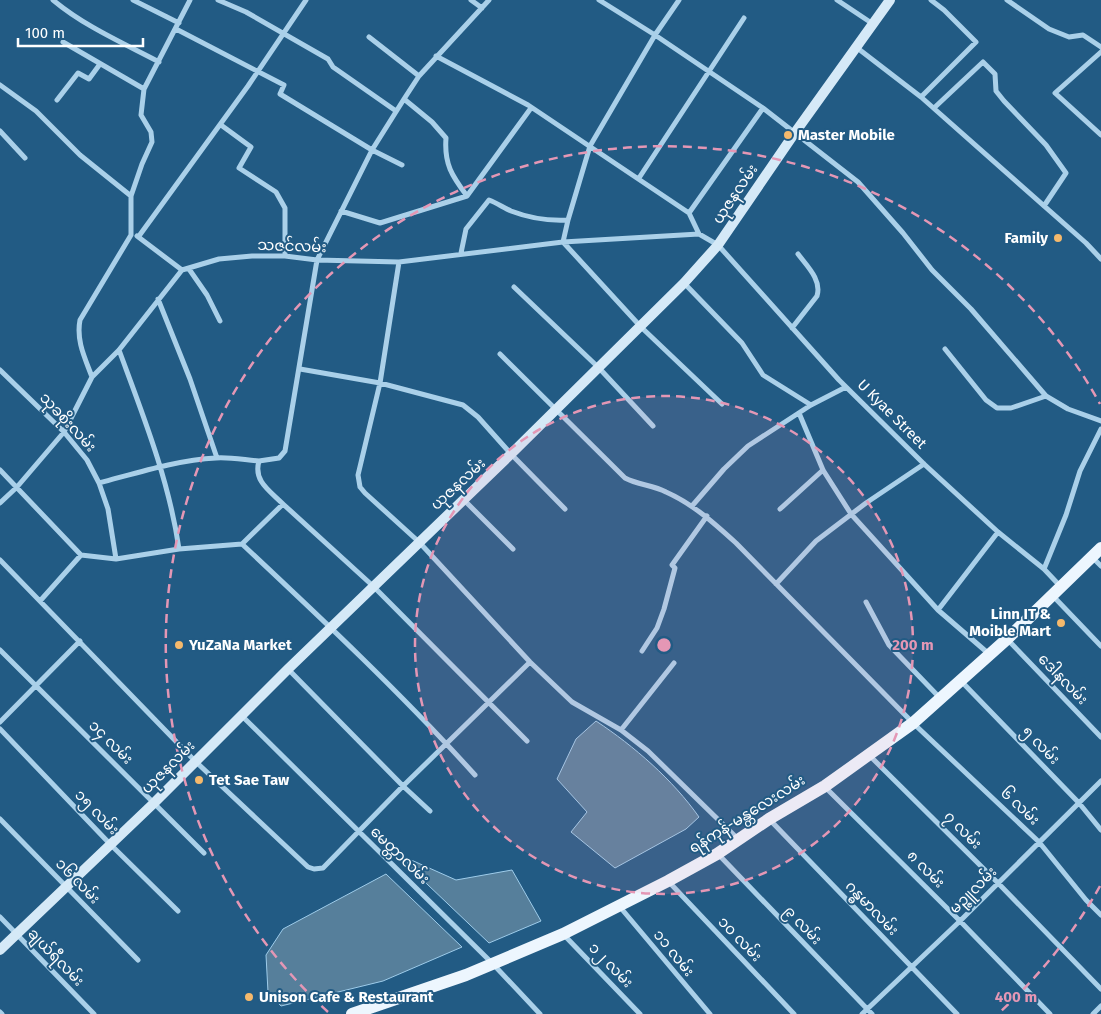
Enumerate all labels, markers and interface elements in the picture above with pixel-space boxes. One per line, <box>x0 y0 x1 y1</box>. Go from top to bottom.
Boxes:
scale bar <box>18 15 142 47</box>
text: 100 m <box>25 24 65 42</box>
place label: Master Mobile <box>798 126 895 144</box>
marker: Master Mobile <box>782 129 794 141</box>
street label: ယုဇနလမ်း <box>708 160 764 229</box>
place label: Family <box>1004 229 1048 247</box>
marker: Family <box>1052 232 1064 244</box>
street label: သဇင်လမ်း <box>257 235 327 256</box>
street label: U Kyae Street <box>854 376 931 453</box>
street label: သုခစိုးလမ်း <box>34 388 101 457</box>
street label: ယုဇနလမ်း <box>426 454 491 516</box>
place label: Linn IT & Moible Mart <box>969 605 1052 640</box>
marker: Linn IT & Moible Mart <box>1055 617 1067 629</box>
place label: YuZaNa Market <box>188 636 292 654</box>
centre of rings <box>655 636 673 654</box>
text: 200 m <box>892 636 934 654</box>
marker: YuZaNa Market <box>173 639 185 651</box>
street label: ဒေါနလမ်း <box>1032 649 1092 710</box>
street label: ၁၄ လမ်း <box>83 716 137 770</box>
street label: ၅ လမ်း <box>1016 721 1064 770</box>
street label: ယုဇနလမ်း <box>137 736 200 799</box>
street label: ရန်ကုန်-မန္တလေးလမ်း <box>685 770 810 860</box>
place label: Tet Sae Taw <box>209 771 290 789</box>
marker: Tet Sae Taw <box>193 774 205 786</box>
street label: ၆ လမ်း <box>997 783 1044 829</box>
street label: ၁၅ လမ်း <box>69 785 124 840</box>
street label: ၇ လမ်း <box>938 807 986 855</box>
street label: မေတ္တာလမ်း <box>365 822 434 890</box>
street label: ၈ လမ်း <box>903 846 949 892</box>
street label: ၁၆ လမ်း <box>52 854 105 908</box>
street label: မဉ္ဇူလမ်း <box>945 862 1002 919</box>
street label: ဂန္ဓမာလမ်း <box>839 876 903 941</box>
street label: ၉ လမ်း <box>778 901 827 950</box>
street label: ၁၀ လမ်း <box>714 912 766 965</box>
street label: ချယ်ရီလမ်း <box>22 924 89 992</box>
street label: ၁၁ လမ်း <box>650 925 699 980</box>
street label: ၁၂ လမ်း <box>583 938 638 993</box>
place label: Unison Cafe & Restaurant <box>259 988 434 1006</box>
text: 400 m <box>995 988 1037 1006</box>
marker: Unison Cafe & Restaurant <box>243 991 255 1003</box>

